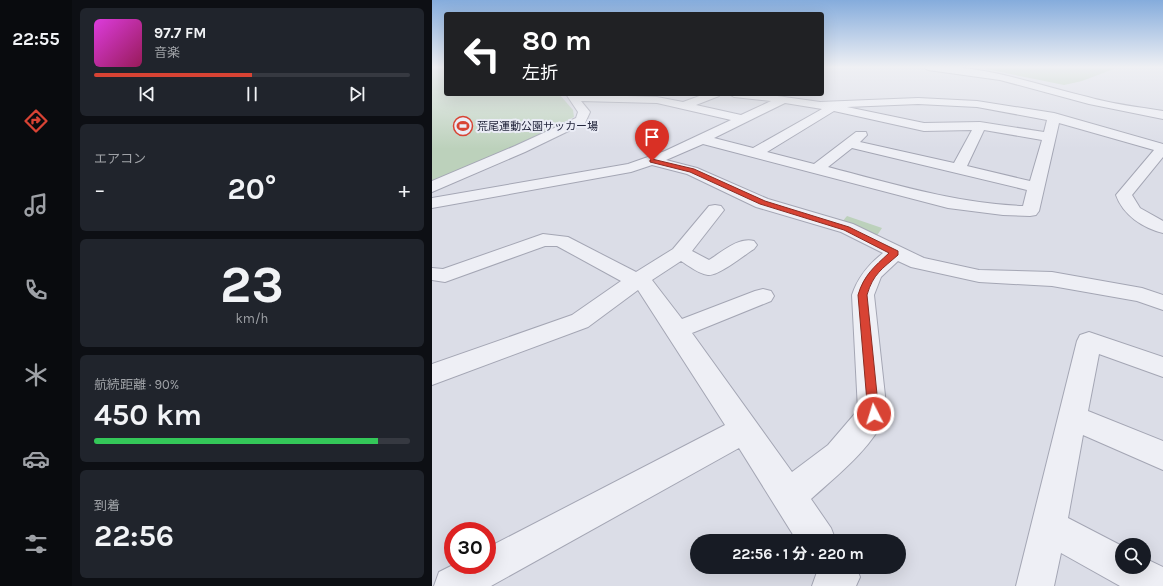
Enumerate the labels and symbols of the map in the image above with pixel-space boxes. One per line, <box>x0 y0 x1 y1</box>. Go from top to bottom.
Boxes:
sports icon: 荒尾運動公園サッカー場 <box>452 115 474 137</box>
place label: 荒尾運動公園サッカー場 <box>477 120 598 133</box>
pin <box>635 120 669 161</box>
position arrow <box>853 393 895 435</box>
speed limit sign: 30 <box>444 522 496 574</box>

